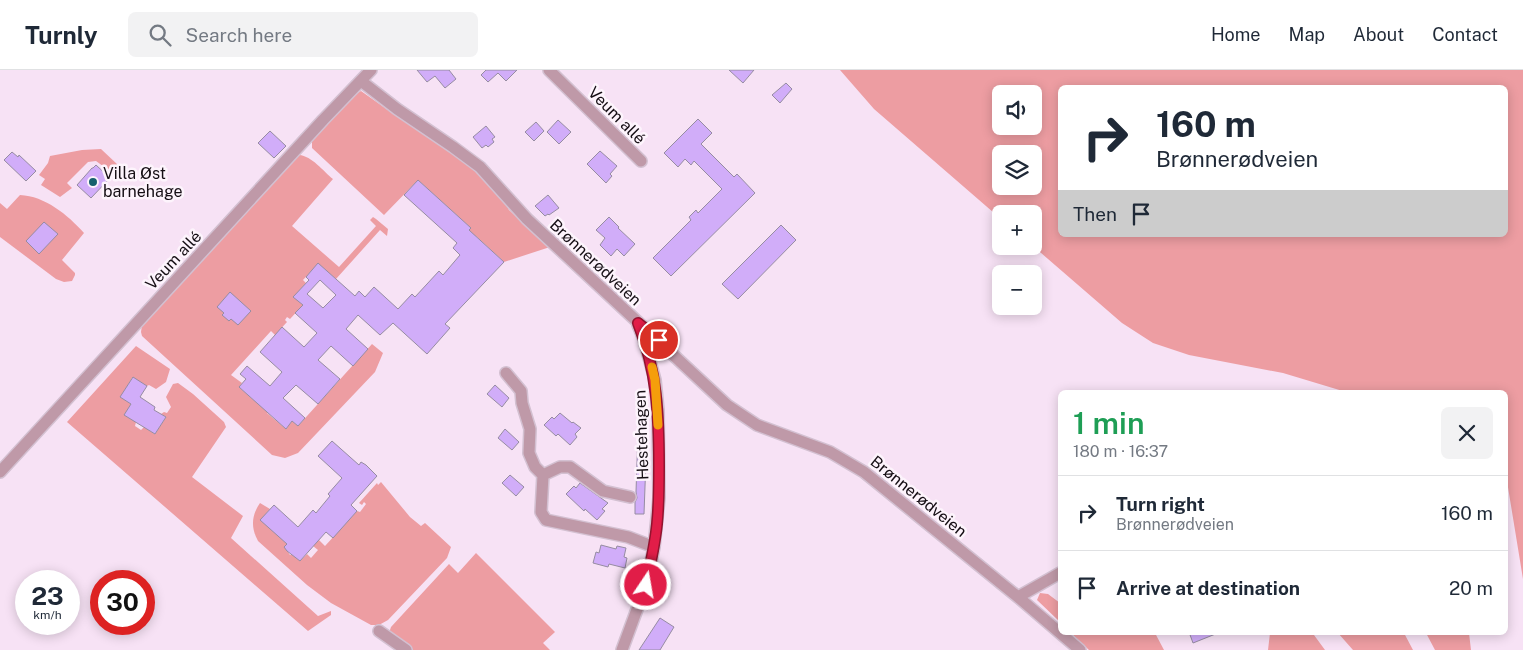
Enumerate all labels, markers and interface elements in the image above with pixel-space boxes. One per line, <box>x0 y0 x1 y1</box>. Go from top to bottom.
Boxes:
search box <box>128 12 478 57</box>
text: Turnly <box>25 21 98 49</box>
icon: search <box>146 21 174 49</box>
text: Search here <box>186 24 292 46</box>
text: Home <box>1211 24 1261 45</box>
text: Map <box>1289 24 1325 45</box>
text: About <box>1353 24 1404 45</box>
text: Contact <box>1432 24 1498 45</box>
street label: Veum allé <box>584 83 649 148</box>
map controls <box>992 85 1042 315</box>
button: sound <box>992 85 1042 135</box>
text: 160 m <box>1156 104 1256 145</box>
icon: right <box>1073 105 1138 170</box>
button: layers <box>992 145 1042 195</box>
text: Brønnerødveien <box>1156 146 1318 172</box>
place label: Villa Øst barnehage <box>103 164 183 201</box>
marker: Villa Øst barnehage <box>87 176 99 188</box>
icon: arrive <box>1127 200 1155 228</box>
text: Then <box>1073 203 1117 225</box>
button: + <box>992 205 1042 255</box>
street label: Brønnerødveien <box>546 215 645 310</box>
street label: Veum allé <box>141 227 205 294</box>
button: − <box>992 265 1042 315</box>
pin <box>638 319 680 361</box>
icon: arrive <box>645 326 673 354</box>
street label: Hestehagen <box>630 390 653 480</box>
text: 1 min <box>1073 405 1144 441</box>
button: close <box>1441 407 1493 459</box>
text: 180 m · 16:37 <box>1073 442 1168 461</box>
street label: Brønnerødveien <box>867 452 971 541</box>
text: Turn right <box>1116 493 1205 515</box>
icon: right <box>1073 499 1101 527</box>
text: 160 m <box>1441 502 1493 524</box>
text: Brønnerødveien <box>1116 515 1234 534</box>
position arrow <box>619 558 671 610</box>
speed limit sign: 30 <box>90 570 155 635</box>
icon: arrive <box>1073 574 1101 602</box>
text: Arrive at destination <box>1116 577 1300 599</box>
text: 20 m <box>1449 577 1493 599</box>
text: 23 <box>31 581 64 611</box>
text: km/h <box>33 608 62 622</box>

